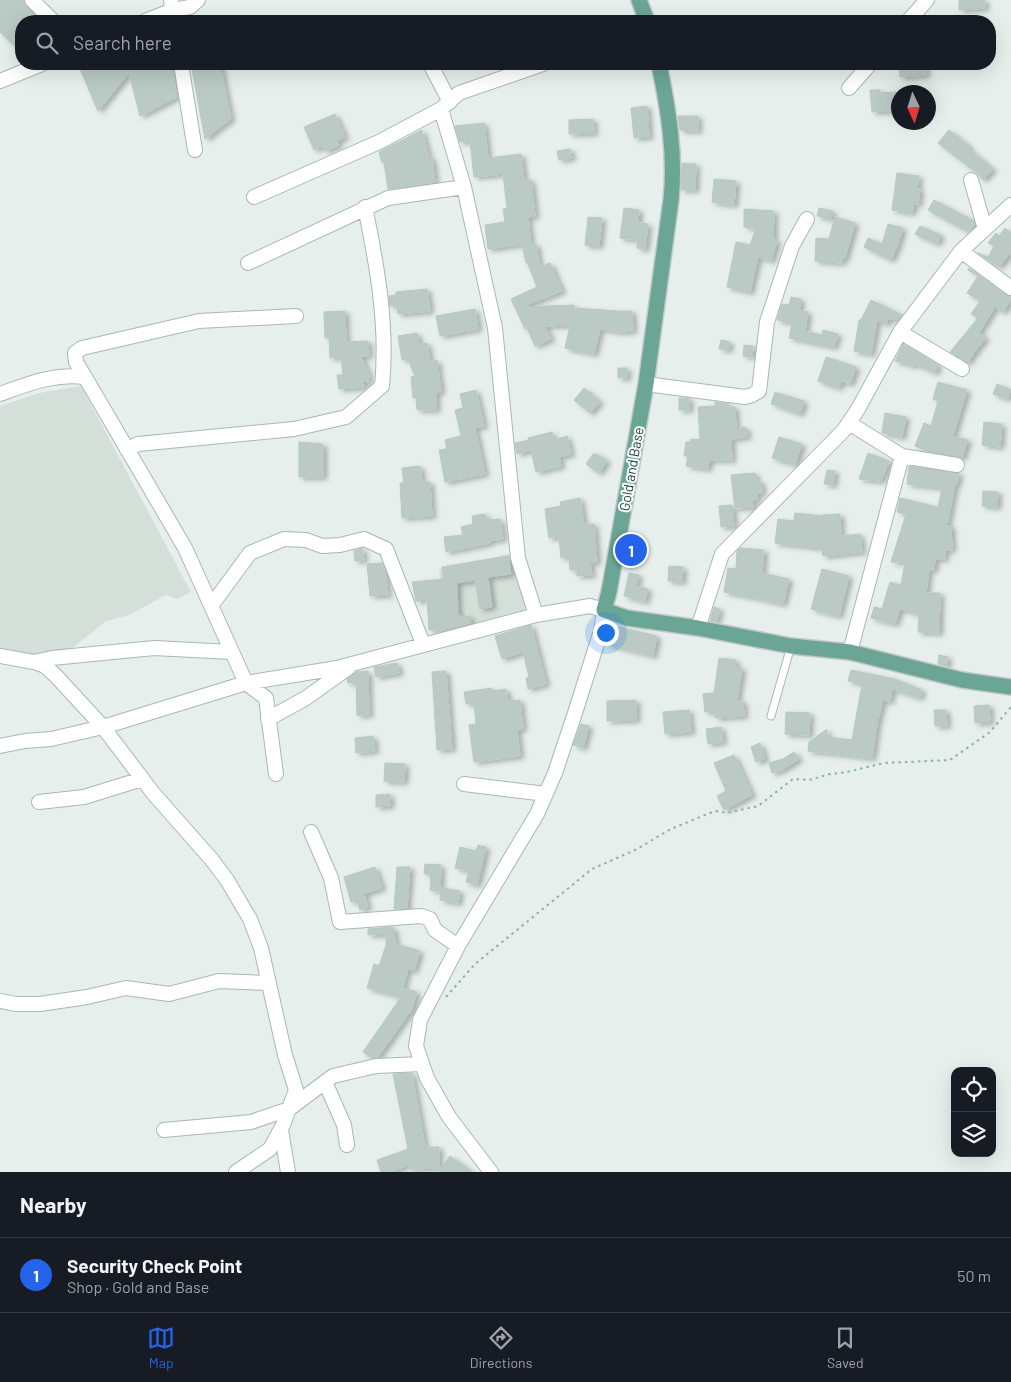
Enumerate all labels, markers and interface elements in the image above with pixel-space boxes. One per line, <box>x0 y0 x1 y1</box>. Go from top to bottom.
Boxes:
search box <box>15 15 996 70</box>
icon: search <box>33 29 61 57</box>
text: Search here <box>73 31 172 54</box>
north arrow <box>891 85 936 130</box>
street label: Gold and Base <box>615 426 647 512</box>
pin: 1 <box>615 531 647 569</box>
your location <box>593 620 619 646</box>
map controls <box>951 1067 996 1157</box>
button: locate <box>951 1067 996 1112</box>
button: layers <box>951 1112 996 1157</box>
text: Nearby <box>20 1192 86 1217</box>
text: Security Check Point <box>67 1254 242 1277</box>
text: 1 <box>33 1266 39 1285</box>
text: 50 m <box>957 1266 991 1285</box>
text: Shop · Gold and Base <box>67 1277 209 1296</box>
tab: Map <box>147 1324 175 1371</box>
tab: Directions <box>470 1324 532 1371</box>
tab: Saved <box>827 1324 864 1371</box>

